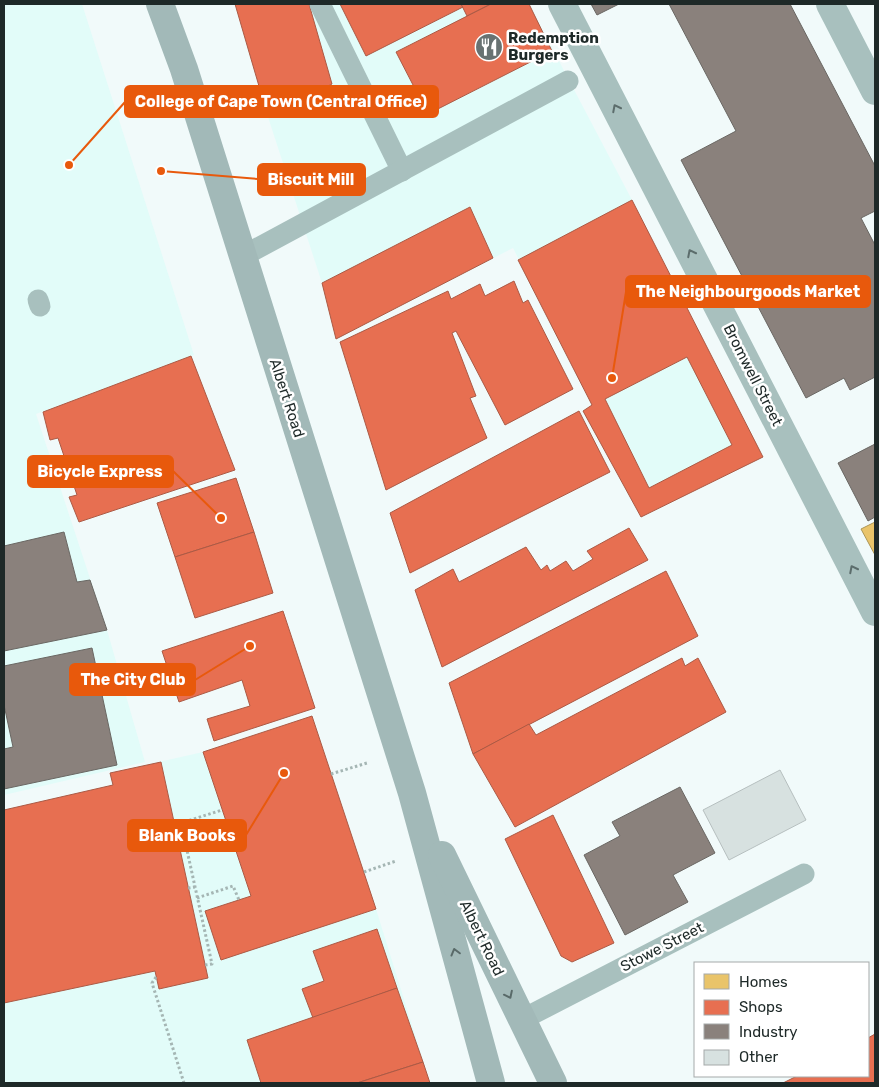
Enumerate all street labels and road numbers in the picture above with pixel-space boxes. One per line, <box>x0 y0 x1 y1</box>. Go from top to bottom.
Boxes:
street label: Bromwell Street <box>720 321 786 429</box>
street label: Albert Road <box>266 356 308 440</box>
street label: Albert Road <box>456 897 508 979</box>
street label: Stowe Street <box>617 918 707 976</box>

